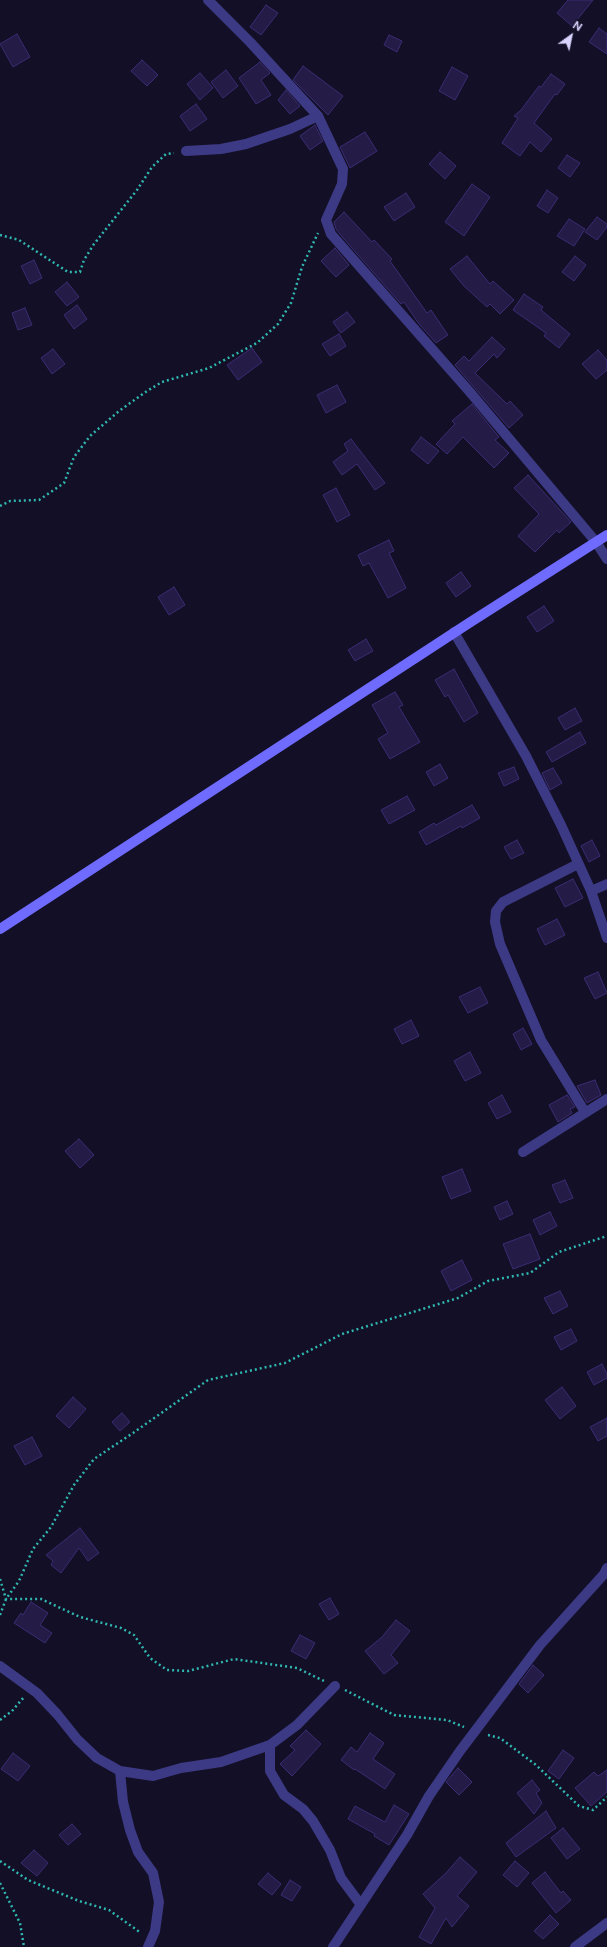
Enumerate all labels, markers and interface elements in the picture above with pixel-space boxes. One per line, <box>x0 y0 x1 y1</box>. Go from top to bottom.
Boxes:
north arrow <box>551 16 591 56</box>
text: N <box>571 19 584 33</box>

